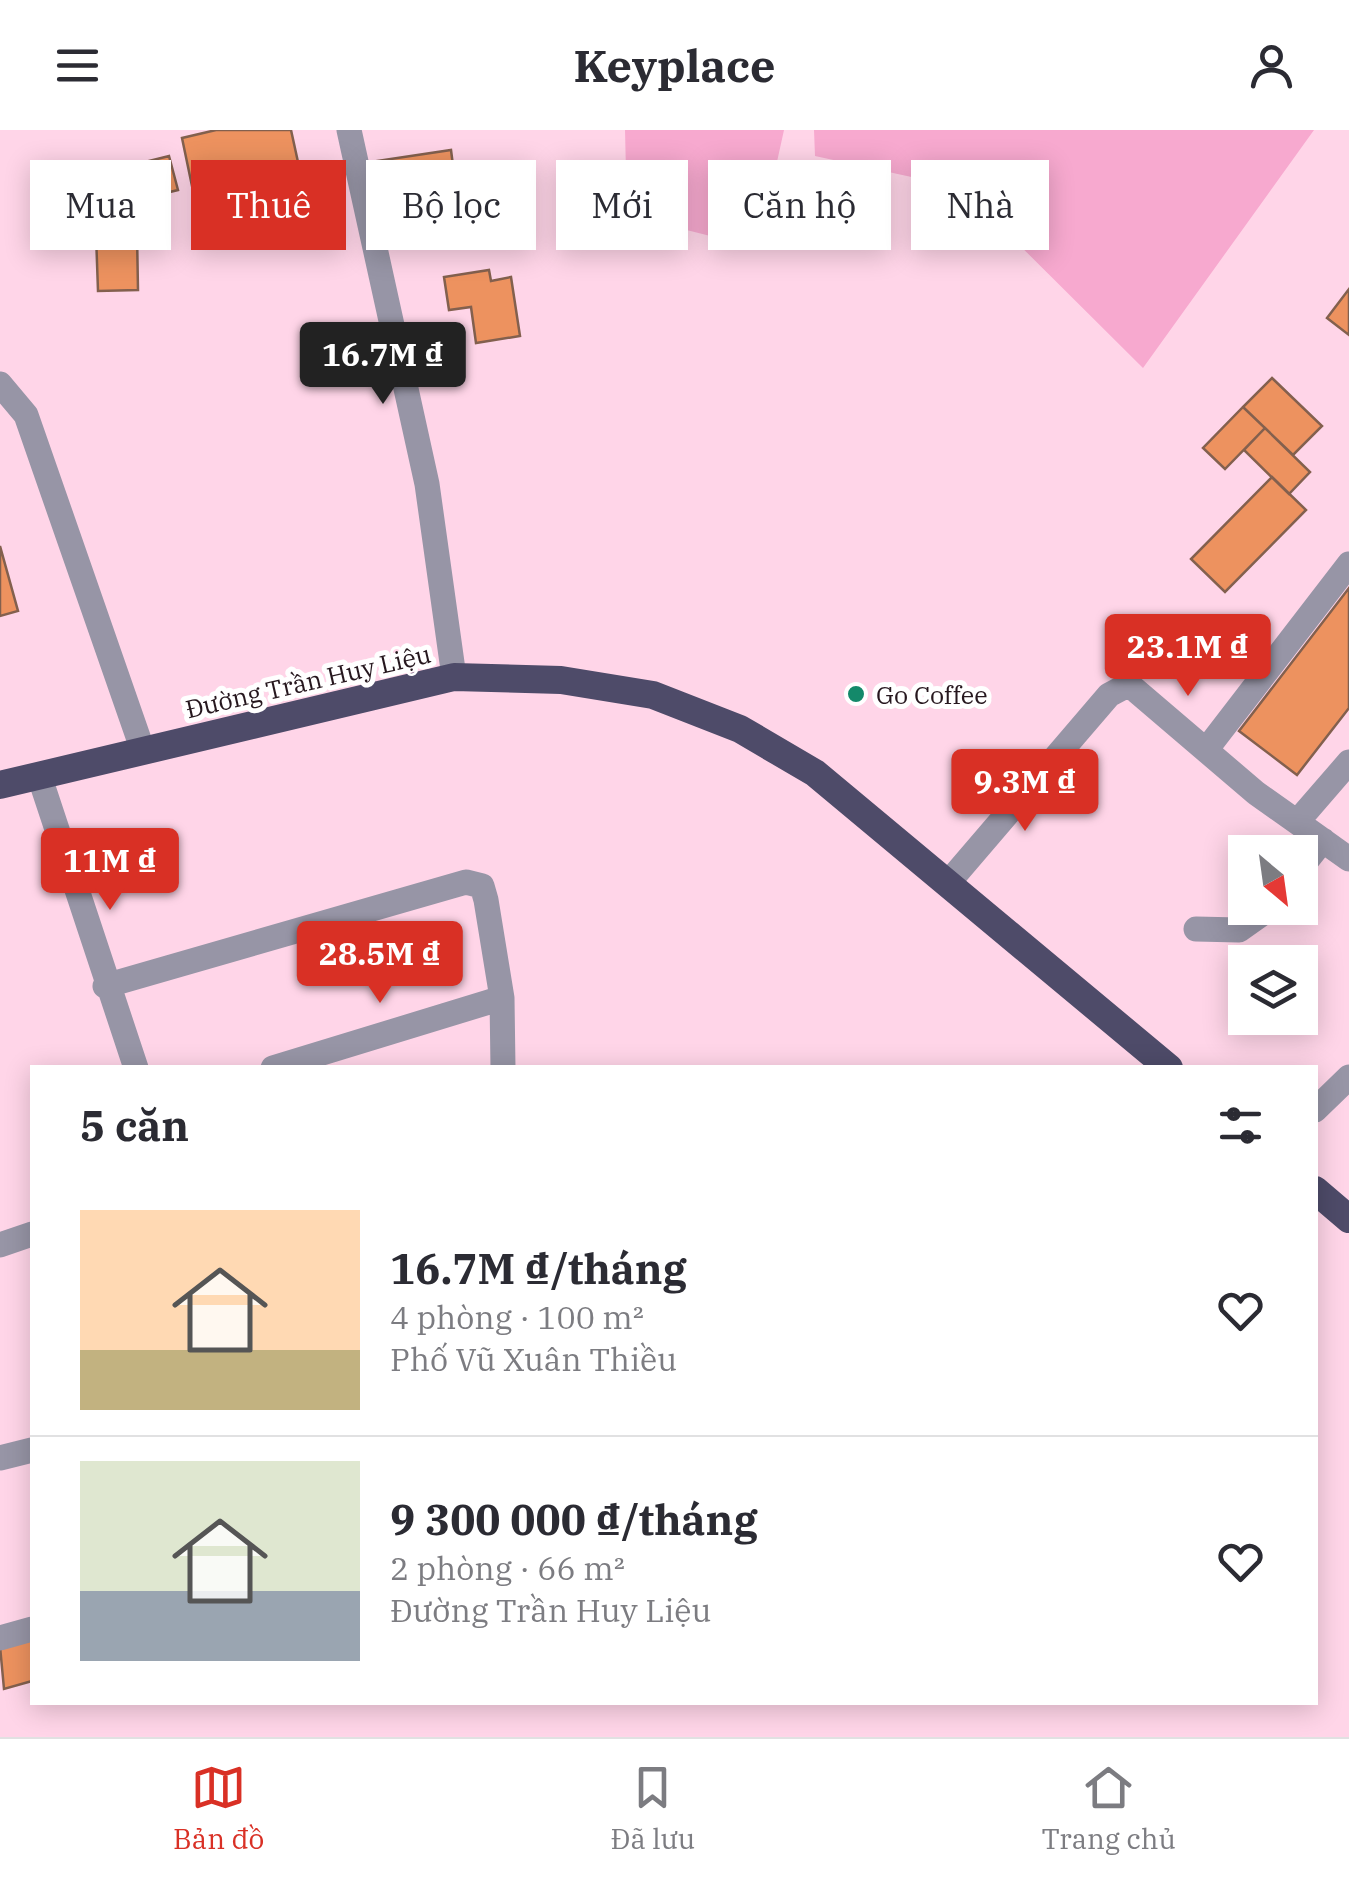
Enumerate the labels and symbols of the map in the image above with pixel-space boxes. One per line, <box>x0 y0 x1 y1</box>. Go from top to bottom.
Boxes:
pin: 16.7M ₫ <box>291 322 475 407</box>
pin: 23.1M ₫ <box>1096 614 1280 699</box>
street label: Đường Trần Huy Liệu <box>182 637 434 725</box>
place label: Go Coffee <box>876 678 988 711</box>
marker: Go Coffee <box>845 683 867 705</box>
pin: 9.3M ₫ <box>944 749 1106 834</box>
pin: 11M ₫ <box>40 828 180 913</box>
north arrow <box>1228 835 1318 925</box>
pin: 28.5M ₫ <box>288 921 472 1006</box>

